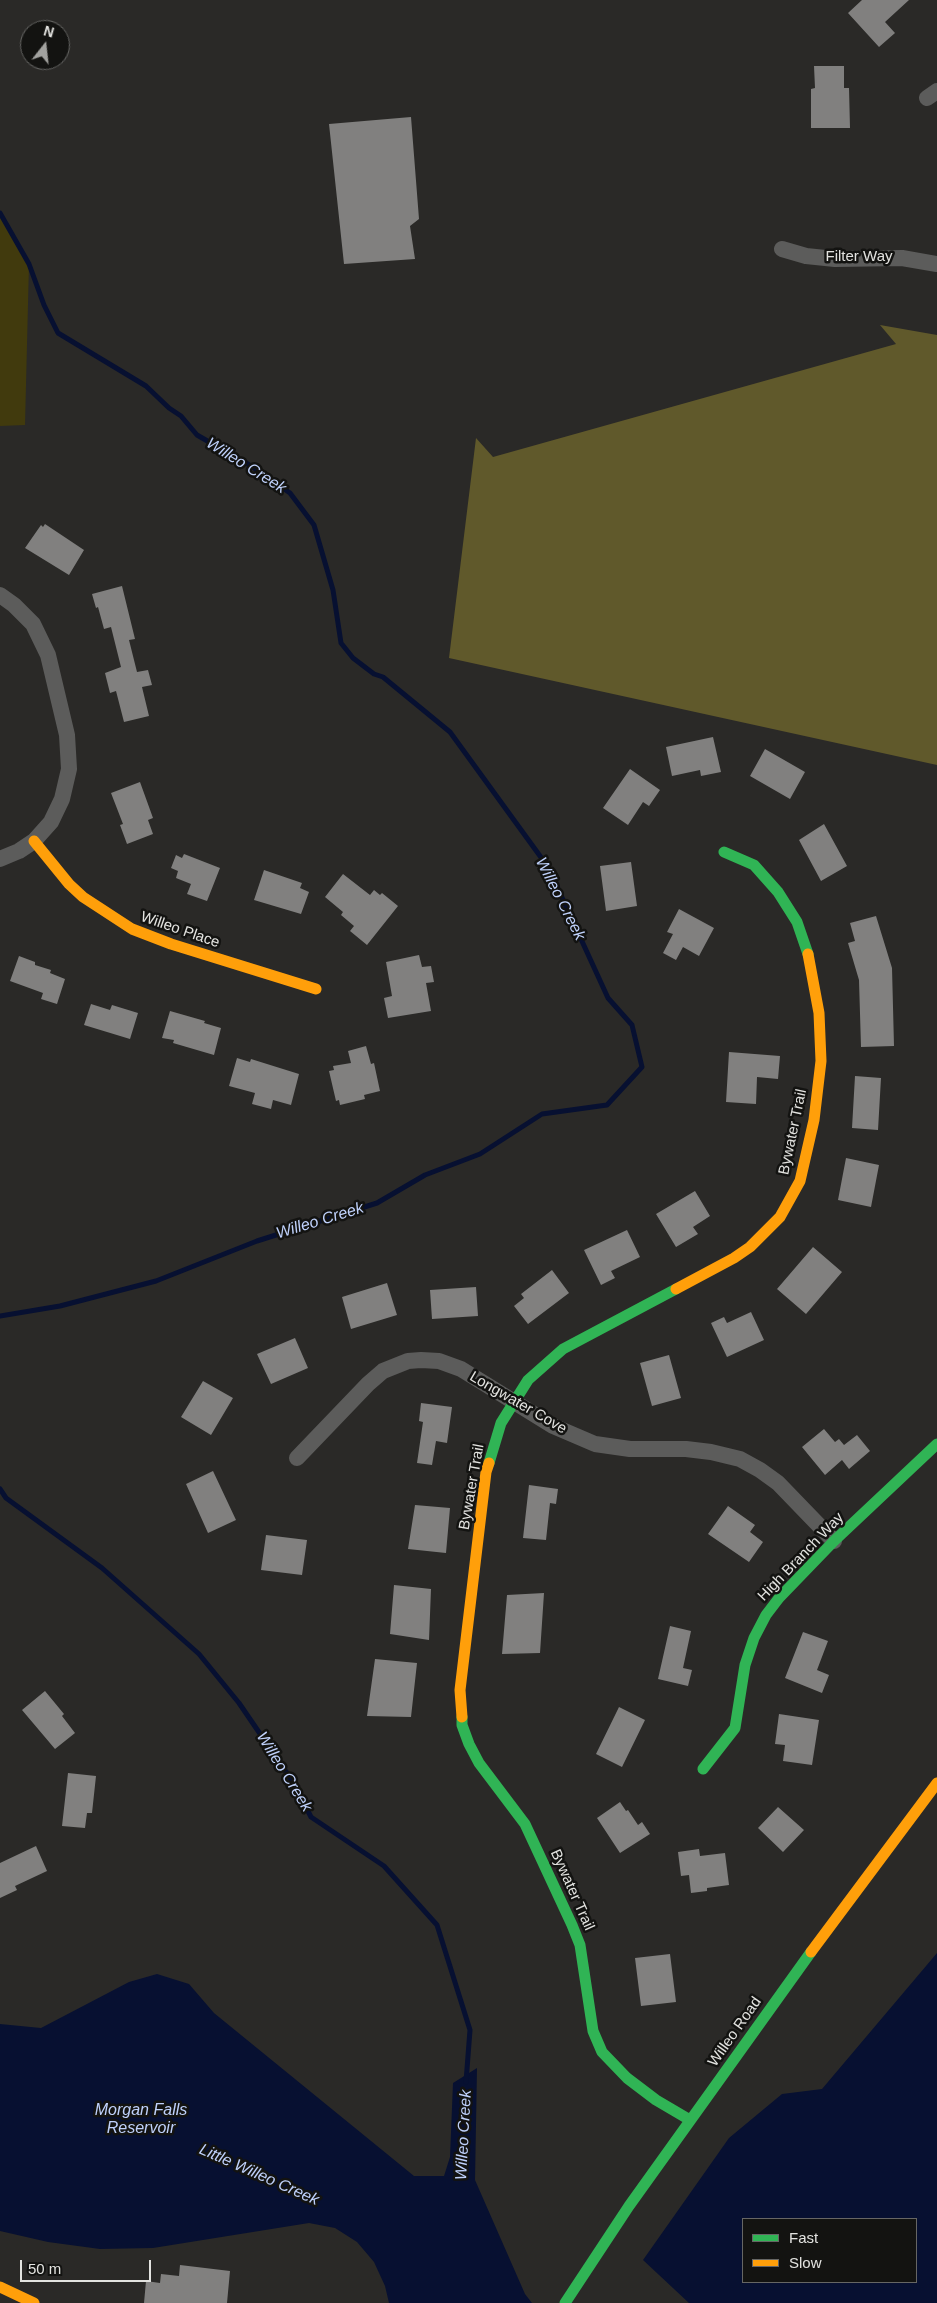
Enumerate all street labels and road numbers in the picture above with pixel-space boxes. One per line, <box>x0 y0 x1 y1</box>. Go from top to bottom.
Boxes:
street label: Filter Way <box>826 248 892 266</box>
street label: Willeo Place <box>138 908 222 952</box>
street label: Bywater Trail <box>775 1088 811 1176</box>
street label: Longwater Cove <box>466 1368 570 1438</box>
street label: Bywater Trail <box>456 1443 488 1531</box>
street label: High Branch Way <box>754 1509 848 1605</box>
street label: Bywater Trail <box>546 1847 598 1933</box>
street label: Willeo Road <box>704 1994 766 2070</box>

